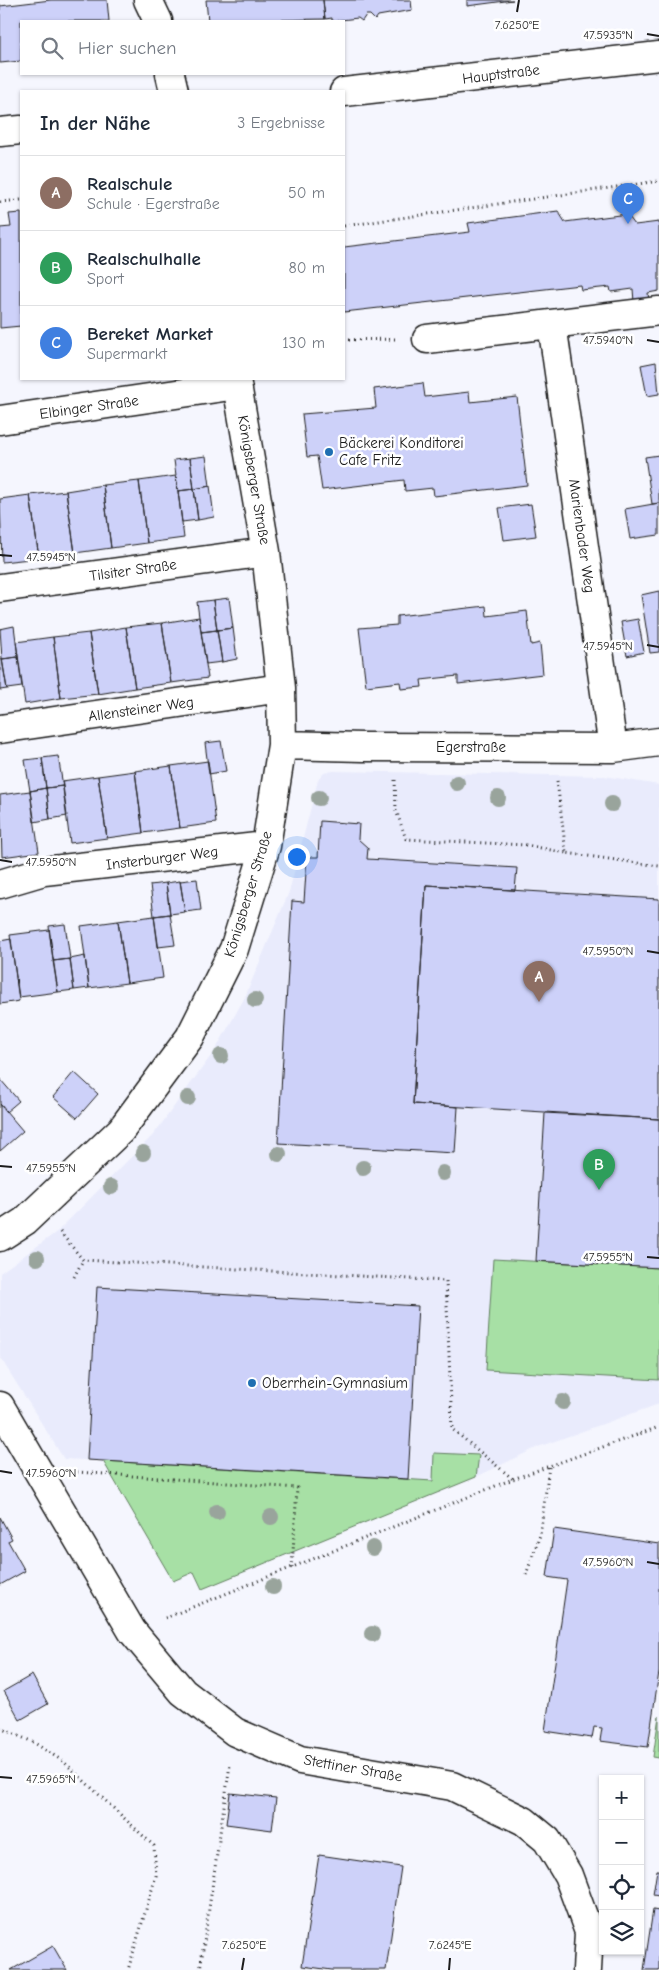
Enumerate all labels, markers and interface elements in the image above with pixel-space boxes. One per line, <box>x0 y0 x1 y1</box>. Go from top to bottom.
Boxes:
text: 7.6250°E <box>495 18 539 32</box>
search box <box>20 20 345 75</box>
text: 47.5935°N <box>583 28 633 42</box>
icon: search <box>38 34 66 62</box>
text: Hier suchen <box>78 37 176 59</box>
street label: Hauptstraße <box>461 60 541 88</box>
text: In der Nähe <box>40 111 150 135</box>
text: 3 Ergebnisse <box>237 114 325 132</box>
text: Realschule <box>87 173 172 195</box>
pin: C <box>612 183 644 224</box>
text: A <box>52 184 60 202</box>
text: 50 m <box>288 184 325 202</box>
text: Schule · Egerstraße <box>87 195 220 213</box>
text: Realschulhalle <box>87 248 201 270</box>
text: B <box>51 259 61 277</box>
text: 80 m <box>288 259 325 277</box>
text: Sport <box>87 270 124 288</box>
text: Bereket Market <box>87 323 213 345</box>
text: 47.5940°N <box>583 333 633 347</box>
text: C <box>51 334 61 352</box>
text: 130 m <box>282 334 325 352</box>
text: Supermarkt <box>87 345 167 363</box>
street label: Elbinger Straße <box>38 391 140 423</box>
street label: Königsberger Straße <box>234 414 274 547</box>
place label: Bäckerei Konditorei Cafe Fritz <box>339 434 464 469</box>
marker: Bäckerei Konditorei Cafe Fritz <box>323 446 335 458</box>
street label: Marienbader Weg <box>565 478 599 594</box>
text: 47.5945°N <box>26 550 76 564</box>
street label: Tilsiter Straße <box>88 555 178 585</box>
text: 47.5945°N <box>583 639 633 653</box>
street label: Allensteiner Weg <box>87 693 195 725</box>
street label: Egerstraße <box>436 738 506 756</box>
street label: Königsberger Straße <box>220 828 276 959</box>
street label: Insterburger Weg <box>105 842 219 874</box>
your location <box>284 844 310 870</box>
text: 47.5950°N <box>26 855 76 869</box>
text: 47.5950°N <box>583 944 633 958</box>
pin: A <box>523 961 555 1002</box>
pin: B <box>583 1149 615 1190</box>
text: 47.5955°N <box>26 1161 76 1175</box>
text: 47.5955°N <box>583 1250 633 1264</box>
place label: Oberrhein-Gymnasium <box>262 1374 408 1392</box>
marker: Oberrhein-Gymnasium <box>246 1377 258 1389</box>
text: 47.5960°N <box>26 1466 76 1480</box>
text: 47.5960°N <box>583 1555 633 1569</box>
street label: Stettiner Straße <box>302 1750 404 1786</box>
text: 47.5965°N <box>26 1772 76 1786</box>
map controls <box>599 1775 644 1955</box>
button: + <box>599 1775 644 1820</box>
button: − <box>599 1820 644 1865</box>
button: locate <box>599 1865 644 1910</box>
button: layers <box>599 1910 644 1955</box>
text: 7.6250°E <box>222 1938 266 1952</box>
text: 7.6245°E <box>429 1938 471 1952</box>

